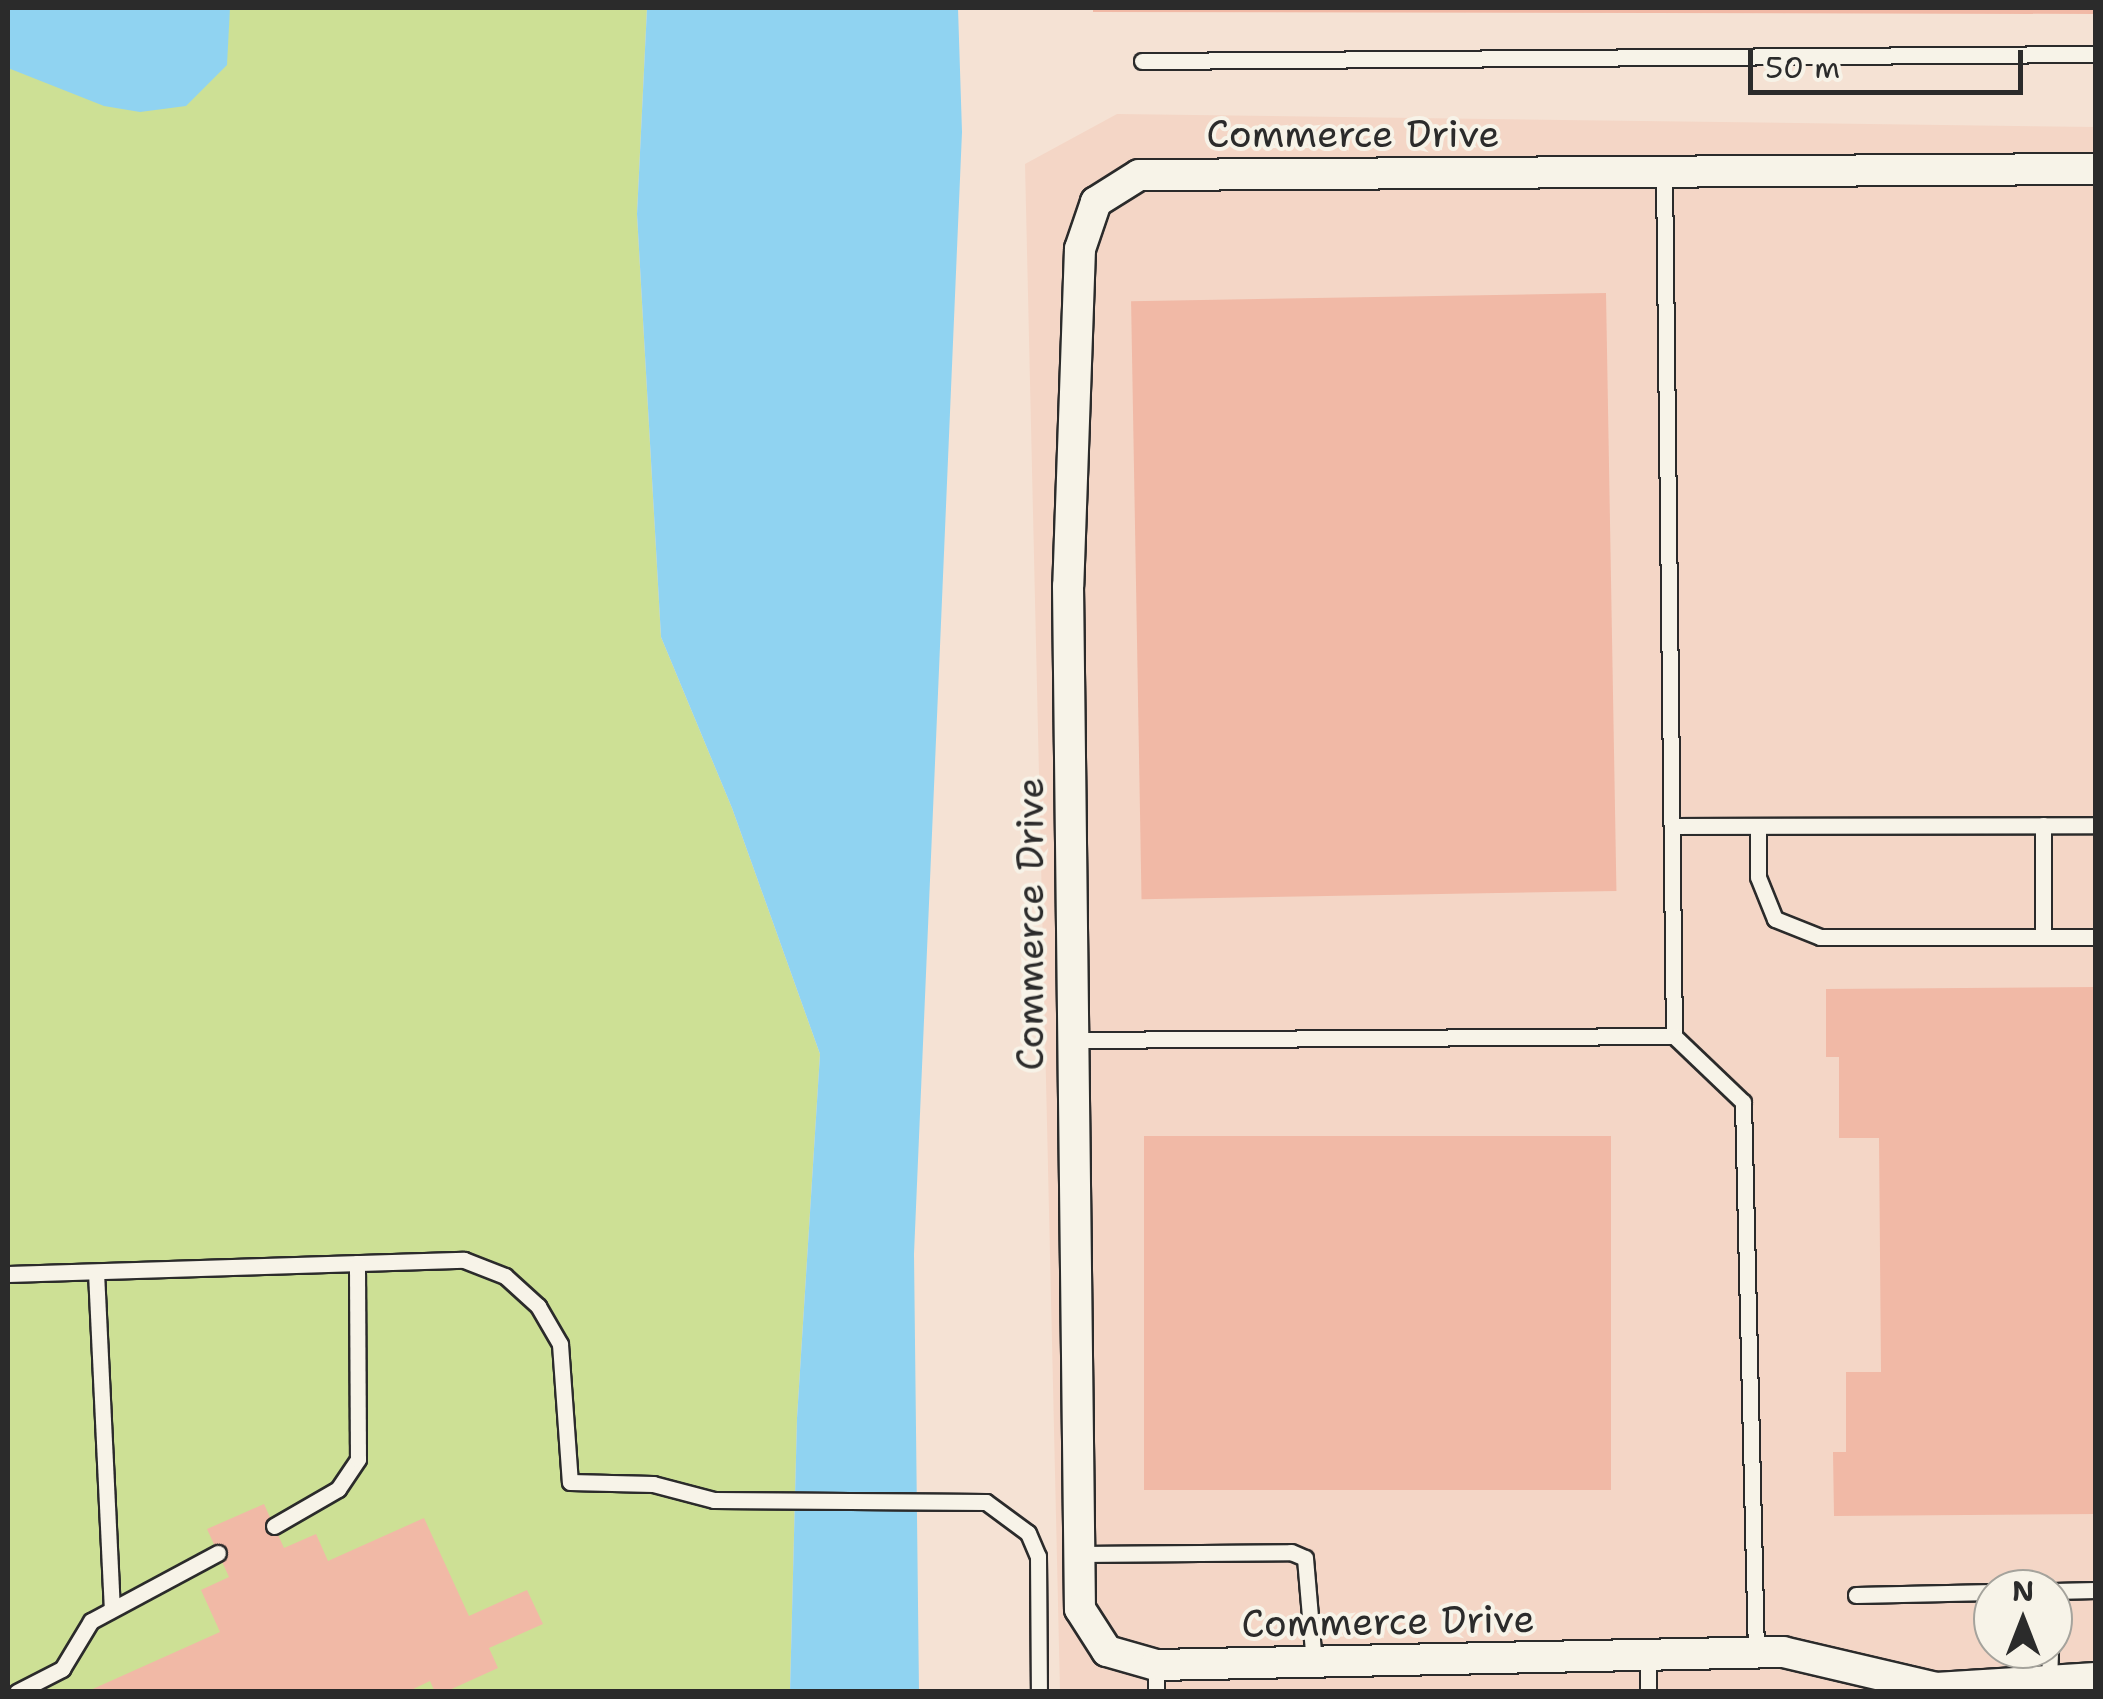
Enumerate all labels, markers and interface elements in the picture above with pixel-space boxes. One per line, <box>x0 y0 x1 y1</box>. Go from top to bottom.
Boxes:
scale bar <box>1753 30 2028 92</box>
text: 50 m <box>1765 47 1840 88</box>
street label: Commerce Drive <box>1206 111 1500 157</box>
street label: Commerce Drive <box>1007 777 1053 1071</box>
north arrow <box>1973 1569 2073 1669</box>
text: N <box>2012 1572 2034 1610</box>
street label: Commerce Drive <box>1241 1596 1535 1646</box>

